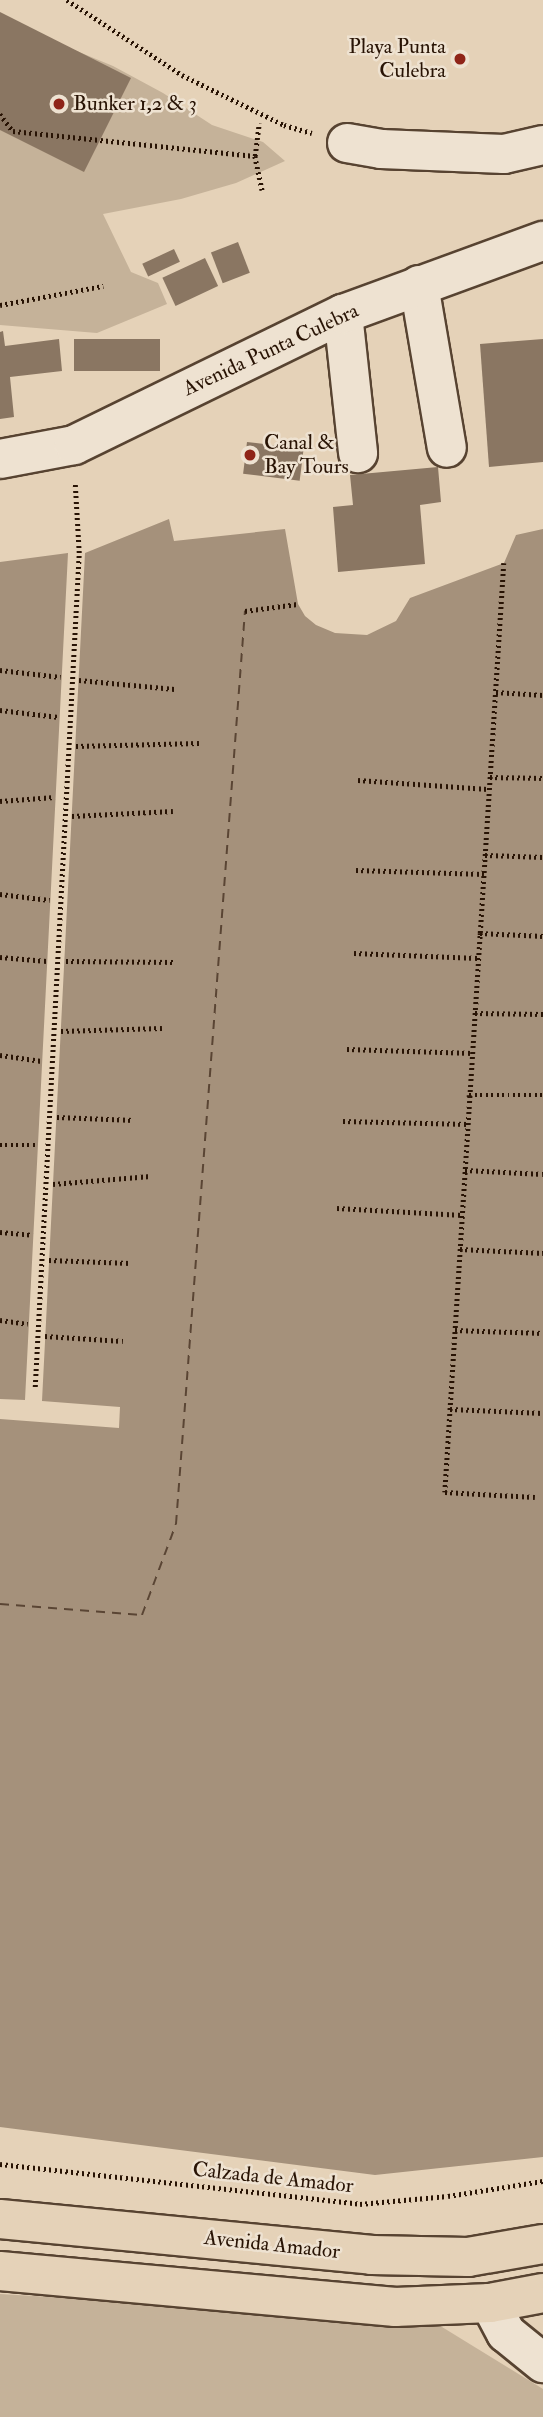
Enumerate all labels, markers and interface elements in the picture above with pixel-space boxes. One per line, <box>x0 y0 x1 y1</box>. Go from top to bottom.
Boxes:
place label: Playa Punta Culebra <box>348 34 446 84</box>
marker: Playa Punta Culebra <box>452 51 468 67</box>
place label: Bunker 1,2 & 3 <box>73 91 197 117</box>
marker: Bunker 1,2 & 3 <box>51 96 67 112</box>
street label: Avenida Punta Culebra <box>179 298 363 402</box>
place label: Canal & Bay Tours <box>264 430 349 480</box>
marker: Canal & Bay Tours <box>242 447 258 463</box>
street label: Calzada de Amador <box>191 2157 355 2199</box>
street label: Avenida Amador <box>203 2225 341 2265</box>

